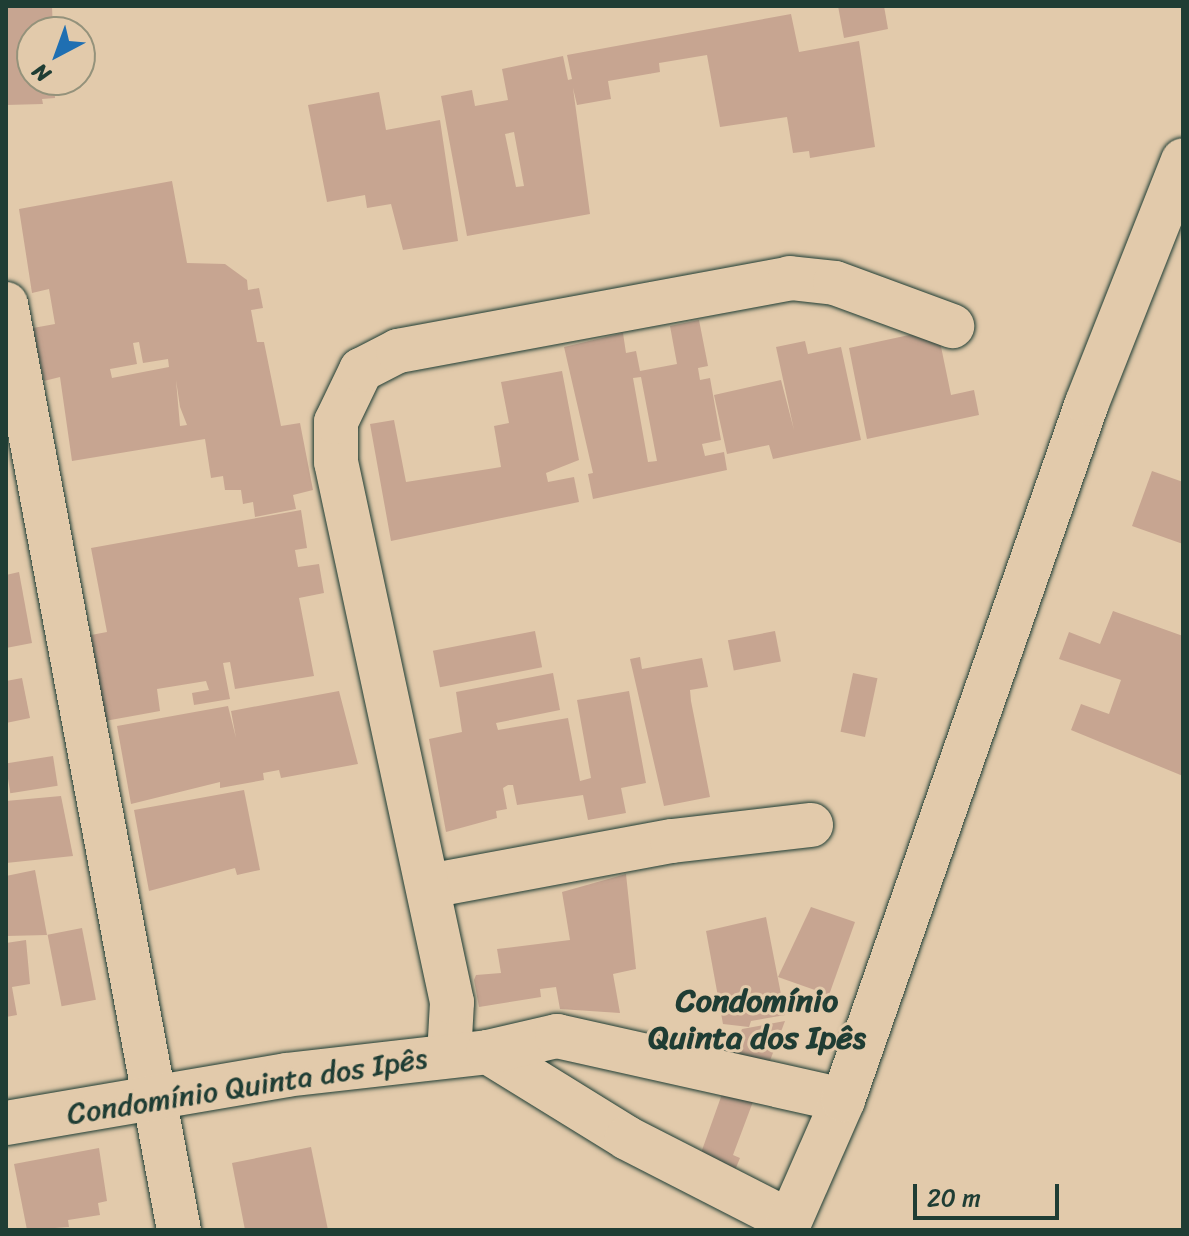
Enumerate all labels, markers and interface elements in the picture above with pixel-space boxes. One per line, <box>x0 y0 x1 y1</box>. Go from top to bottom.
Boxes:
north arrow <box>16 16 96 96</box>
text: N <box>23 53 60 93</box>
district label: Condomínio Quinta dos Ipês <box>647 983 867 1058</box>
street label: Condomínio Quinta dos Ipês <box>64 1040 430 1132</box>
scale bar <box>917 1168 1063 1218</box>
text: 20 m <box>927 1177 981 1219</box>

